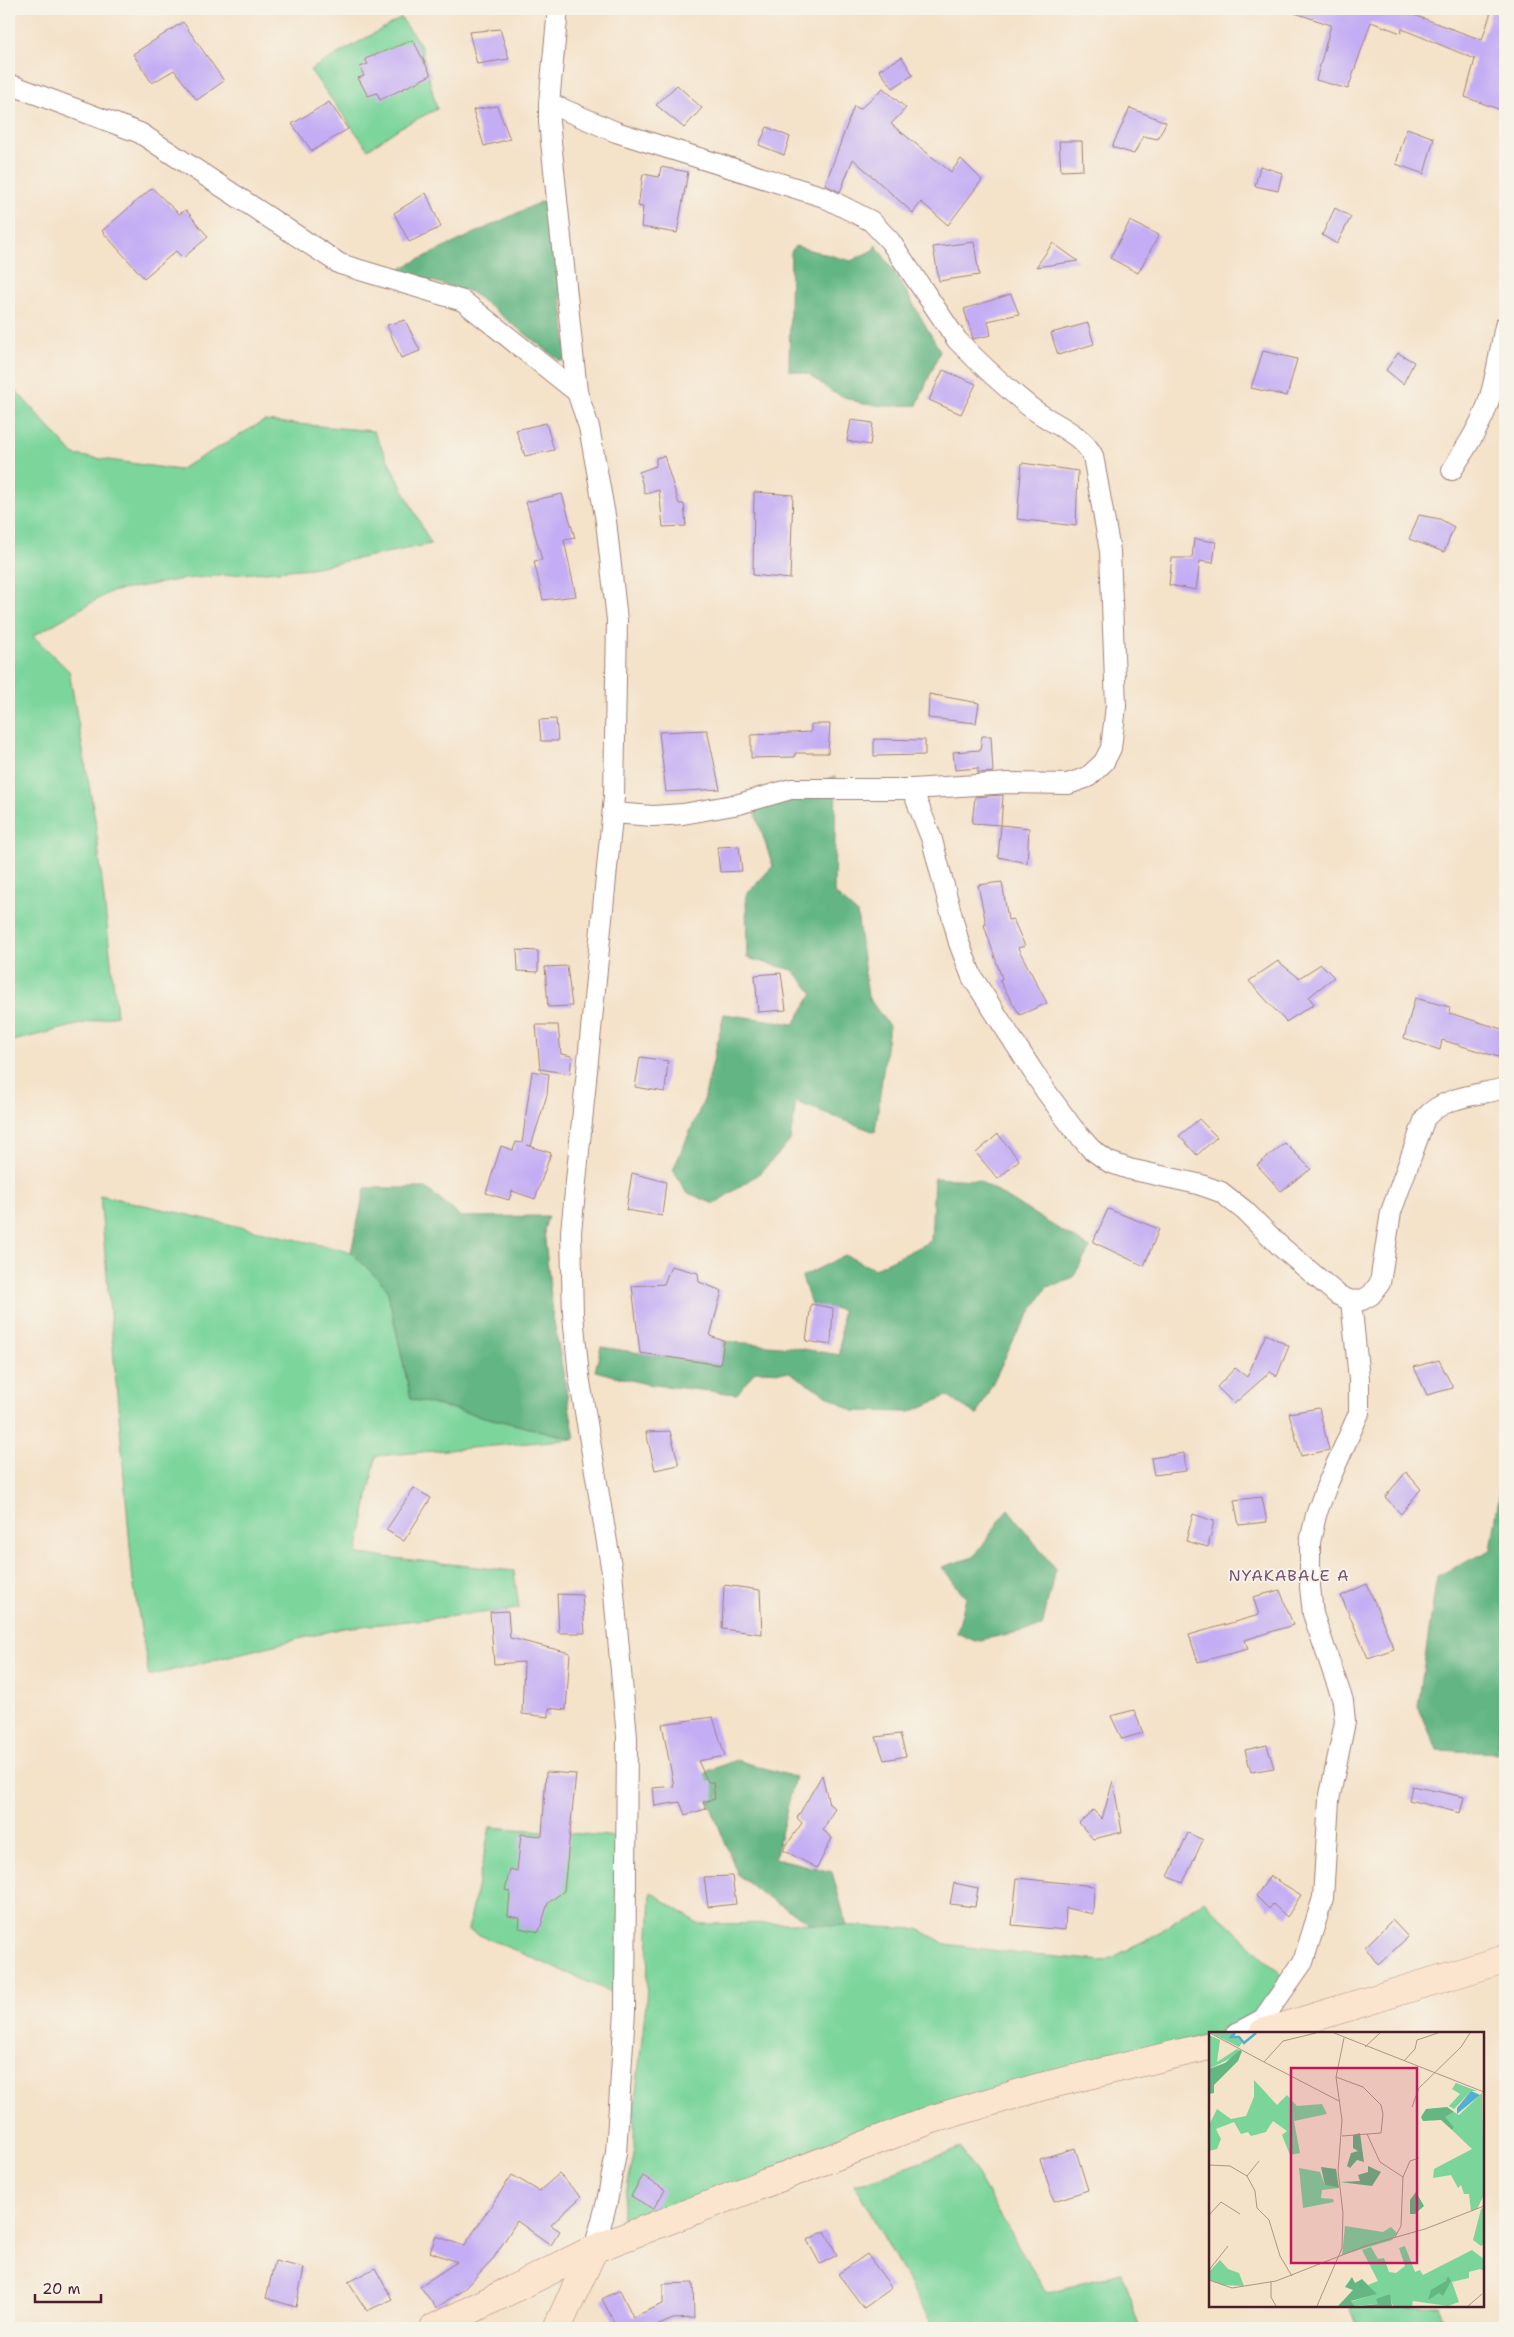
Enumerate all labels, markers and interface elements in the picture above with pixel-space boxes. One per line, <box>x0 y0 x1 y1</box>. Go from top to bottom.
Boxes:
district label: NYAKABALE A <box>1228 1565 1350 1586</box>
inset map <box>1209 2032 1484 2307</box>
scale bar <box>35 2272 101 2304</box>
text: 20 m <box>42 2279 81 2299</box>

